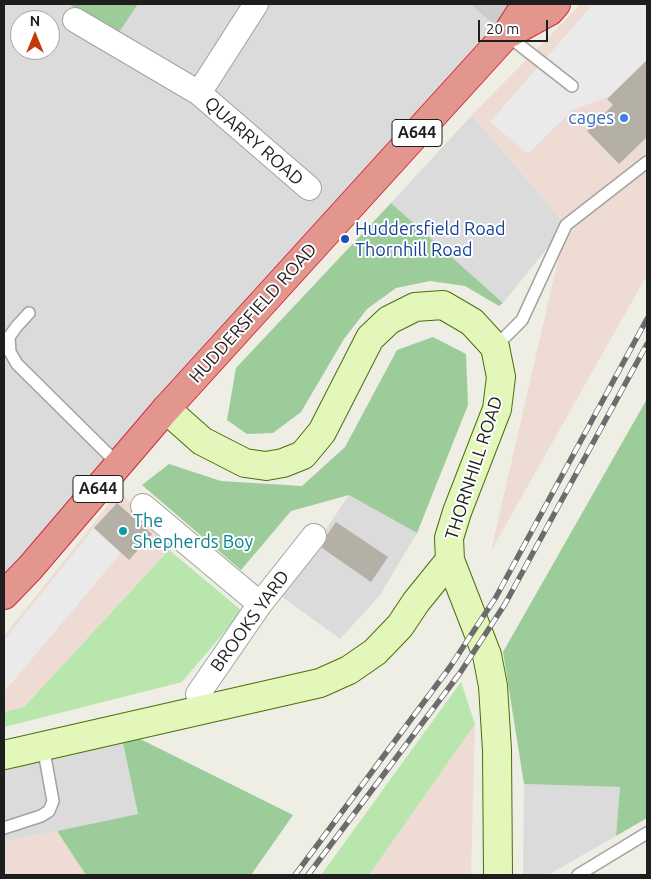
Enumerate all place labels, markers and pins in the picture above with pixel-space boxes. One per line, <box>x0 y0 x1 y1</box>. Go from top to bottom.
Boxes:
place label: cages <box>568 107 614 129</box>
marker: cages <box>618 112 630 124</box>
place label: Huddersfield Road Thornhill Road <box>355 218 505 260</box>
marker: Huddersfield Road Thornhill Road <box>339 233 351 245</box>
place label: The Shepherds Boy <box>133 510 253 552</box>
marker: The Shepherds Boy <box>117 525 129 537</box>

